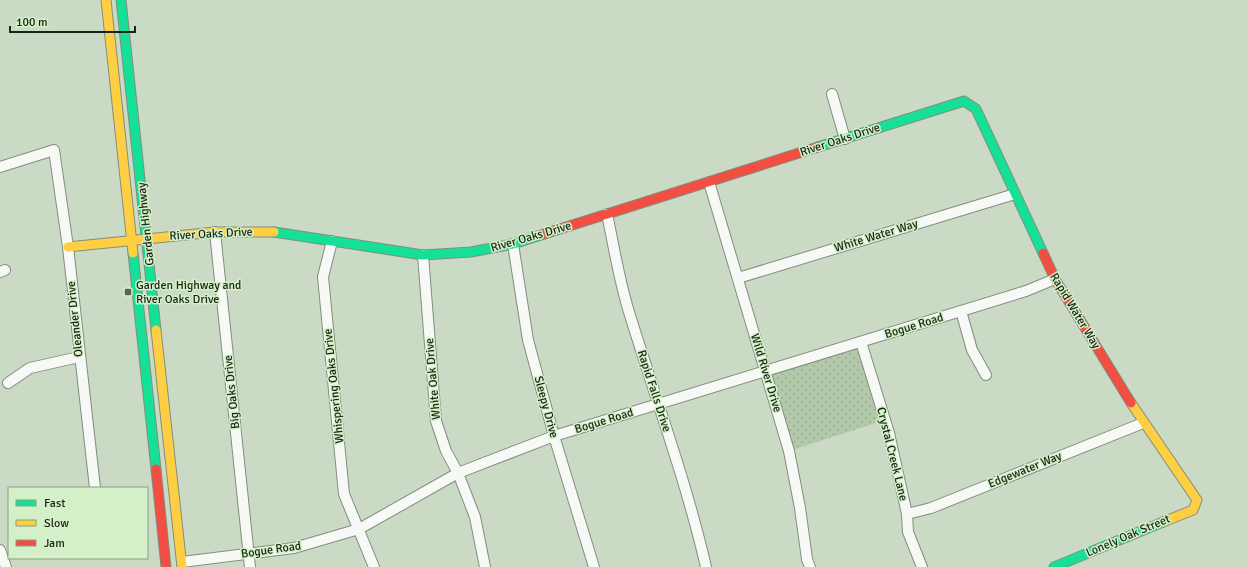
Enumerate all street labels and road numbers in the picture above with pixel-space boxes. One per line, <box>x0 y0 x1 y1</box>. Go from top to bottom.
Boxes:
street label: River Oaks Drive <box>798 120 882 160</box>
street label: Garden Highway <box>134 181 158 266</box>
street label: White Water Way <box>832 216 920 256</box>
street label: River Oaks Drive <box>489 218 573 256</box>
street label: River Oaks Drive <box>169 224 253 244</box>
street label: Rapid Water Way <box>1046 270 1104 352</box>
street label: Oleander Drive <box>64 280 86 358</box>
street label: Bogue Road <box>883 310 945 342</box>
street label: Whispering Oaks Drive <box>321 328 347 444</box>
street label: Wild River Drive <box>747 332 785 414</box>
street label: White Oak Drive <box>422 338 444 420</box>
street label: Rapid Falls Drive <box>634 348 674 434</box>
street label: Big Oaks Drive <box>221 354 243 430</box>
street label: Sleepy Drive <box>531 374 561 440</box>
street label: Bogue Road <box>573 405 635 437</box>
street label: Crystal Creek Lane <box>873 406 911 502</box>
street label: Edgewater Way <box>986 448 1064 492</box>
street label: Lonely Oak Street <box>1084 511 1172 561</box>
street label: Bogue Road <box>240 538 302 562</box>

